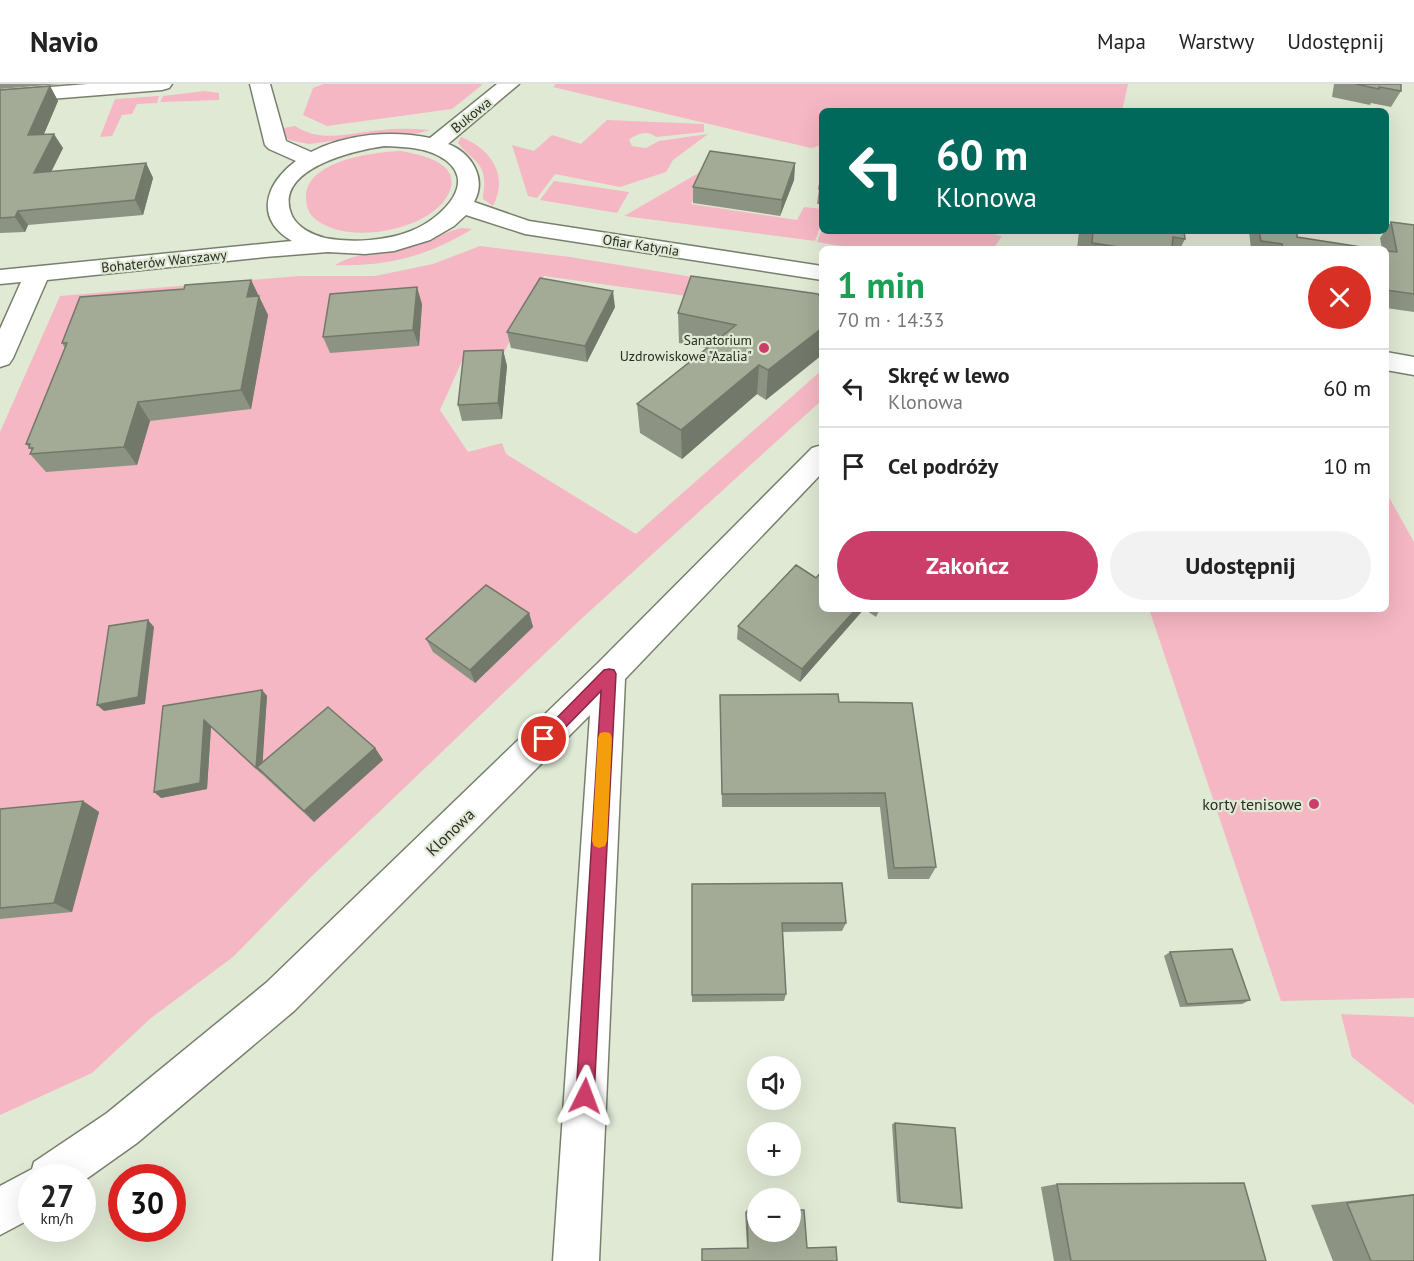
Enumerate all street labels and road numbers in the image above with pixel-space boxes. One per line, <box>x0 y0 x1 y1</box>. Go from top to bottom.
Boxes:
street label: Bukowa <box>447 93 495 137</box>
street label: Ofiar Katynia <box>601 230 681 260</box>
street label: Bohaterów Warszawy <box>100 245 228 277</box>
street label: Klonowa <box>422 804 478 860</box>

